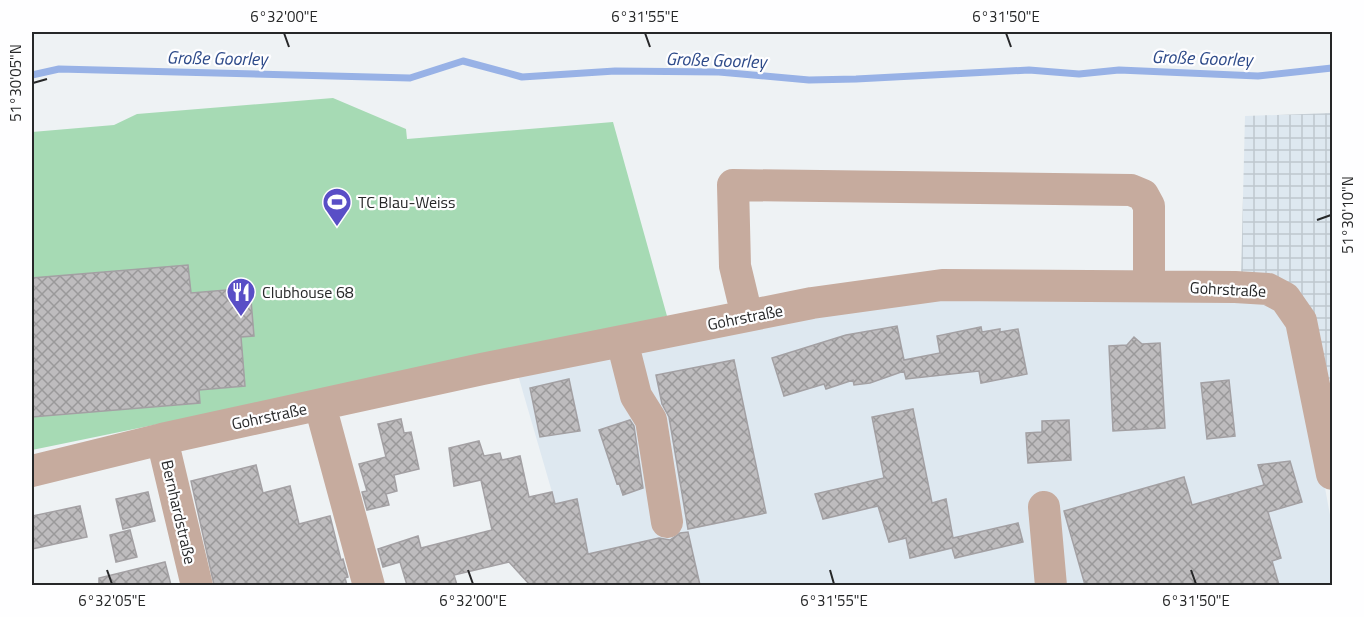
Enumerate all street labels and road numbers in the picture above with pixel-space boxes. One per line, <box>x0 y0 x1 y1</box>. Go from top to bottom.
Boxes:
street label: Gohrstraße <box>1189 275 1267 303</box>
street label: Gohrstraße <box>705 298 785 336</box>
street label: Gohrstraße <box>229 396 309 436</box>
street label: Bernhardstraße <box>155 457 203 567</box>

